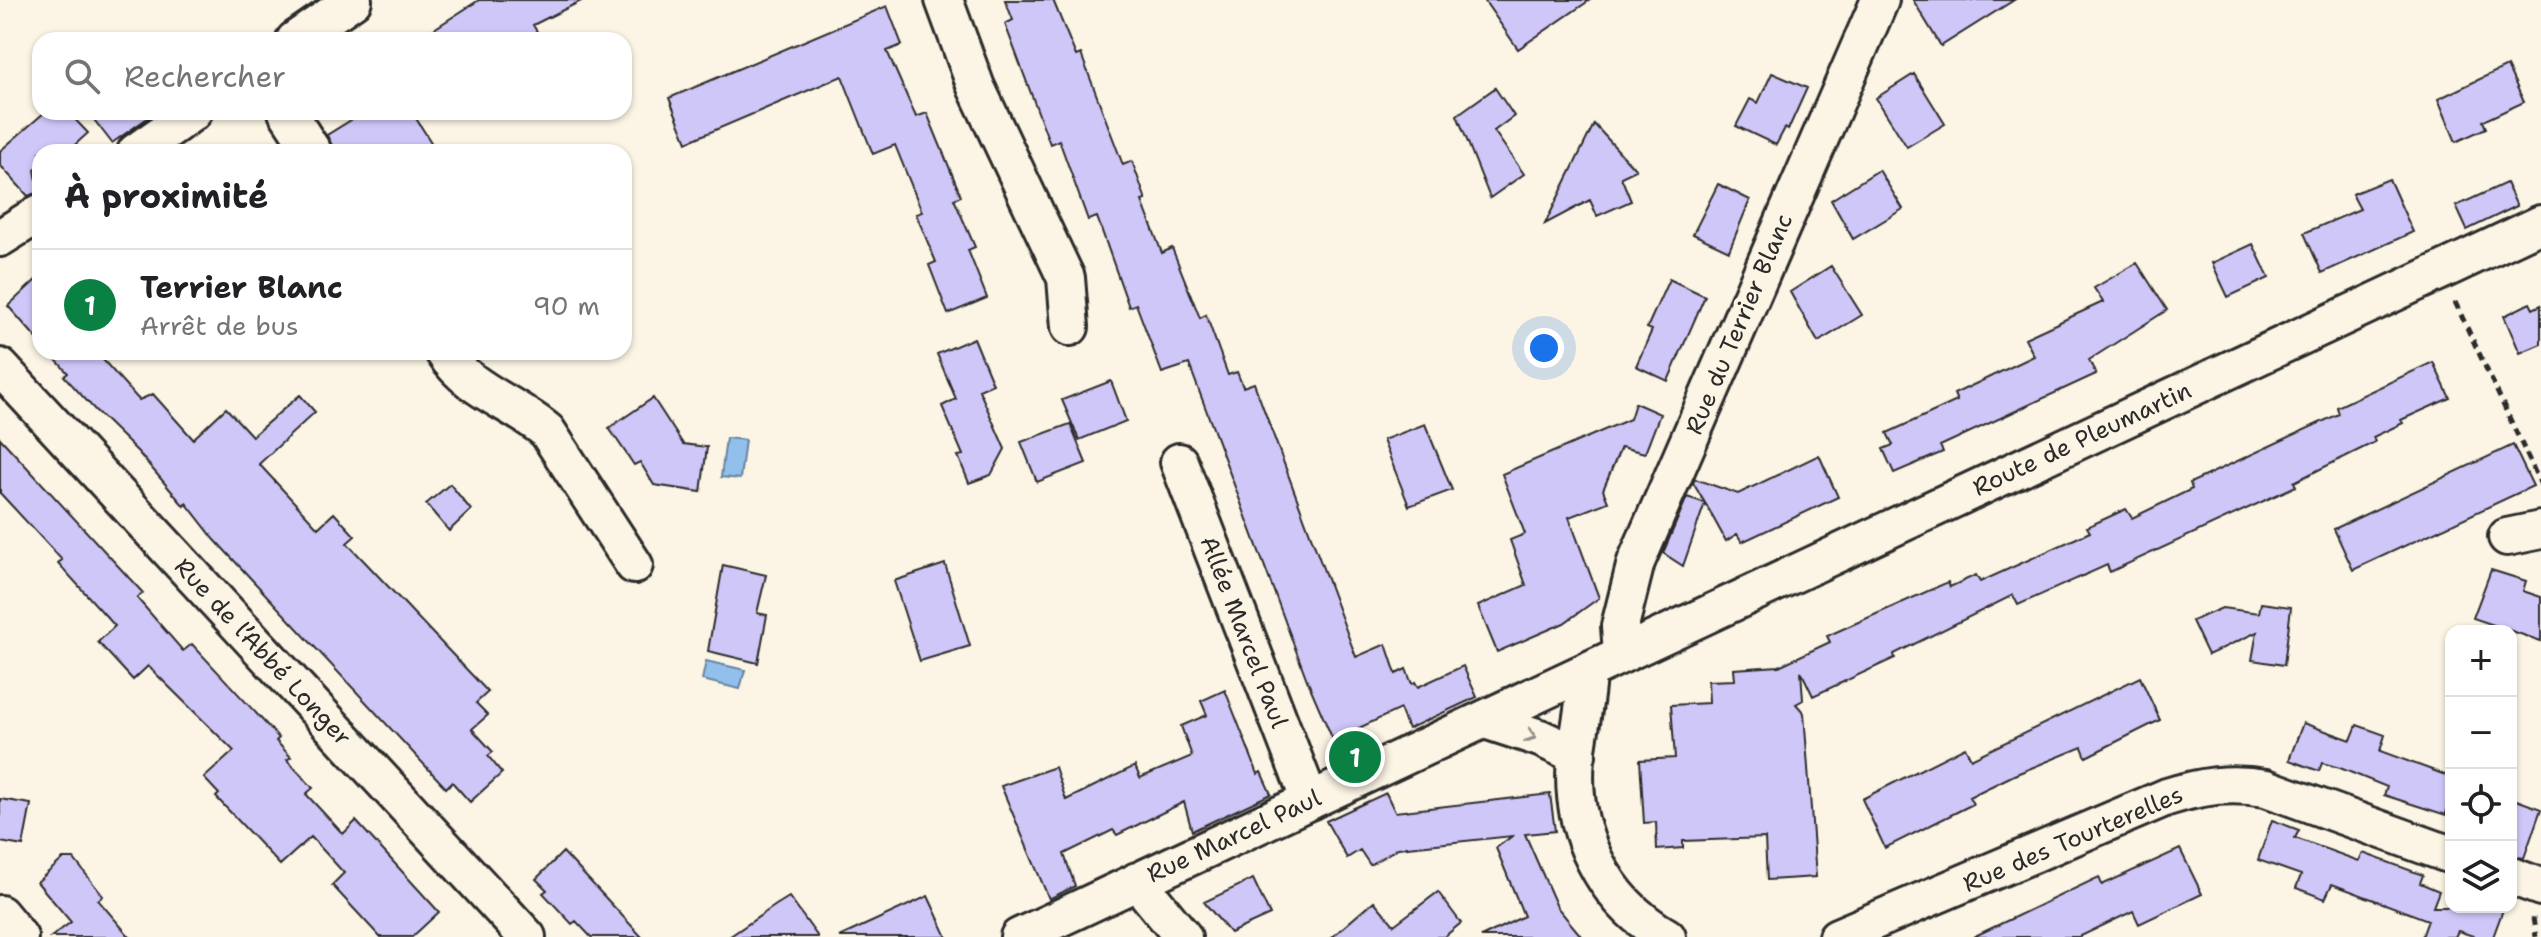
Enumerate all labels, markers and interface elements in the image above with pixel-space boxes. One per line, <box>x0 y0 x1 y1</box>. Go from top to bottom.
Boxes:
search box <box>32 32 632 120</box>
icon: search <box>60 54 104 98</box>
text: Rechercher <box>124 56 286 97</box>
text: À proximité <box>64 173 268 219</box>
street label: Rue du Terrier Blanc <box>1678 209 1800 439</box>
text: Terrier Blanc <box>140 267 343 308</box>
text: 1 <box>84 288 96 323</box>
text: 90 m <box>533 288 600 323</box>
text: Arrêt de bus <box>140 308 299 343</box>
your location <box>1524 328 1564 368</box>
street label: Route de Pleumartin <box>1968 374 2196 504</box>
street label: Allée Marcel Paul <box>1193 531 1296 733</box>
street label: Rue de l’Abbé Longer <box>167 551 359 753</box>
map controls <box>2445 625 2517 913</box>
button: + <box>2445 625 2517 697</box>
button: − <box>2445 697 2517 769</box>
one-way arrow <box>1524 726 1538 742</box>
pin: 1 <box>1329 727 1381 787</box>
button: locate <box>2445 769 2517 841</box>
street label: Rue des Tourterelles <box>1958 778 2188 900</box>
street label: Rue Marcel Paul <box>1142 781 1327 890</box>
button: layers <box>2445 841 2517 913</box>

